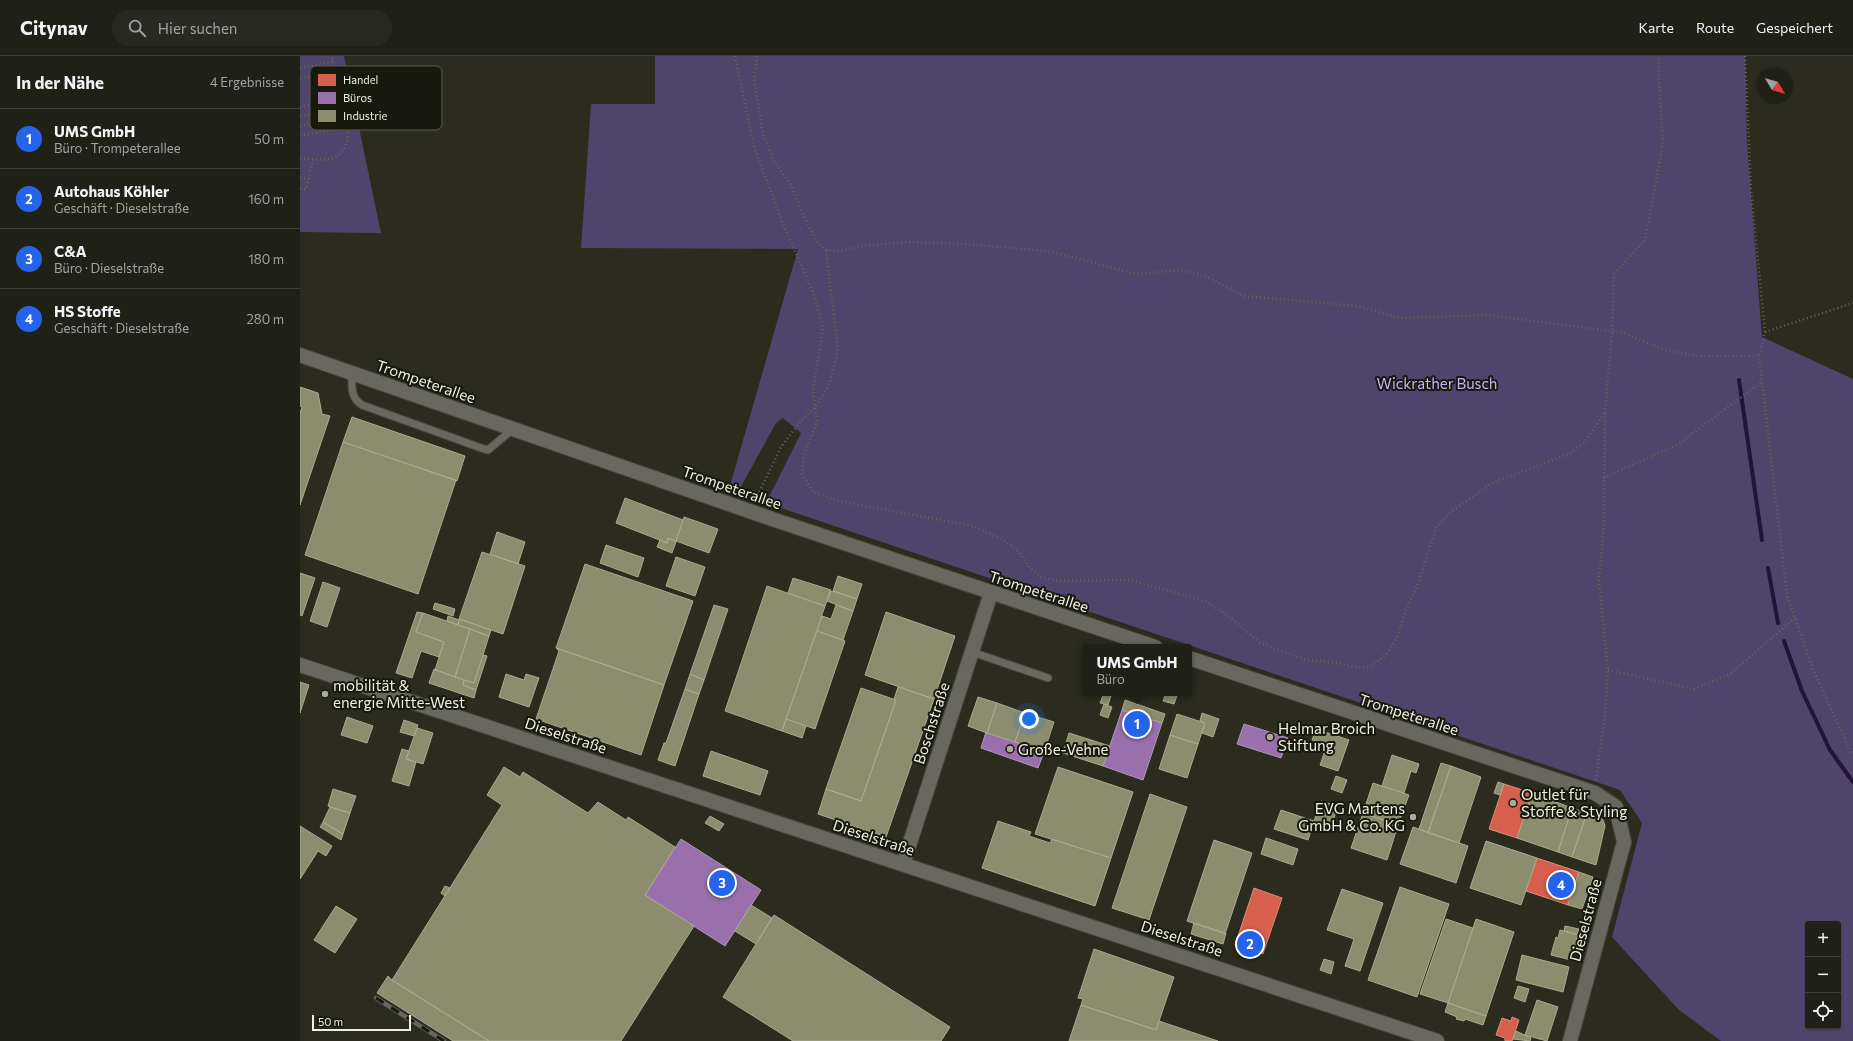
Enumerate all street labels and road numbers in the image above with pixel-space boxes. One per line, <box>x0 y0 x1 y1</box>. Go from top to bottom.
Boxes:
street label: Trompeterallee <box>374 356 478 406</box>
street label: Trompeterallee <box>680 462 784 512</box>
street label: Trompeterallee <box>987 566 1091 616</box>
street label: Boschstraße <box>909 680 953 766</box>
street label: Trompeterallee <box>1357 689 1461 739</box>
street label: Dieselstraße <box>523 713 609 757</box>
street label: Dieselstraße <box>831 815 917 859</box>
street label: Dieselstraße <box>1565 877 1605 963</box>
street label: Dieselstraße <box>1139 916 1225 960</box>

